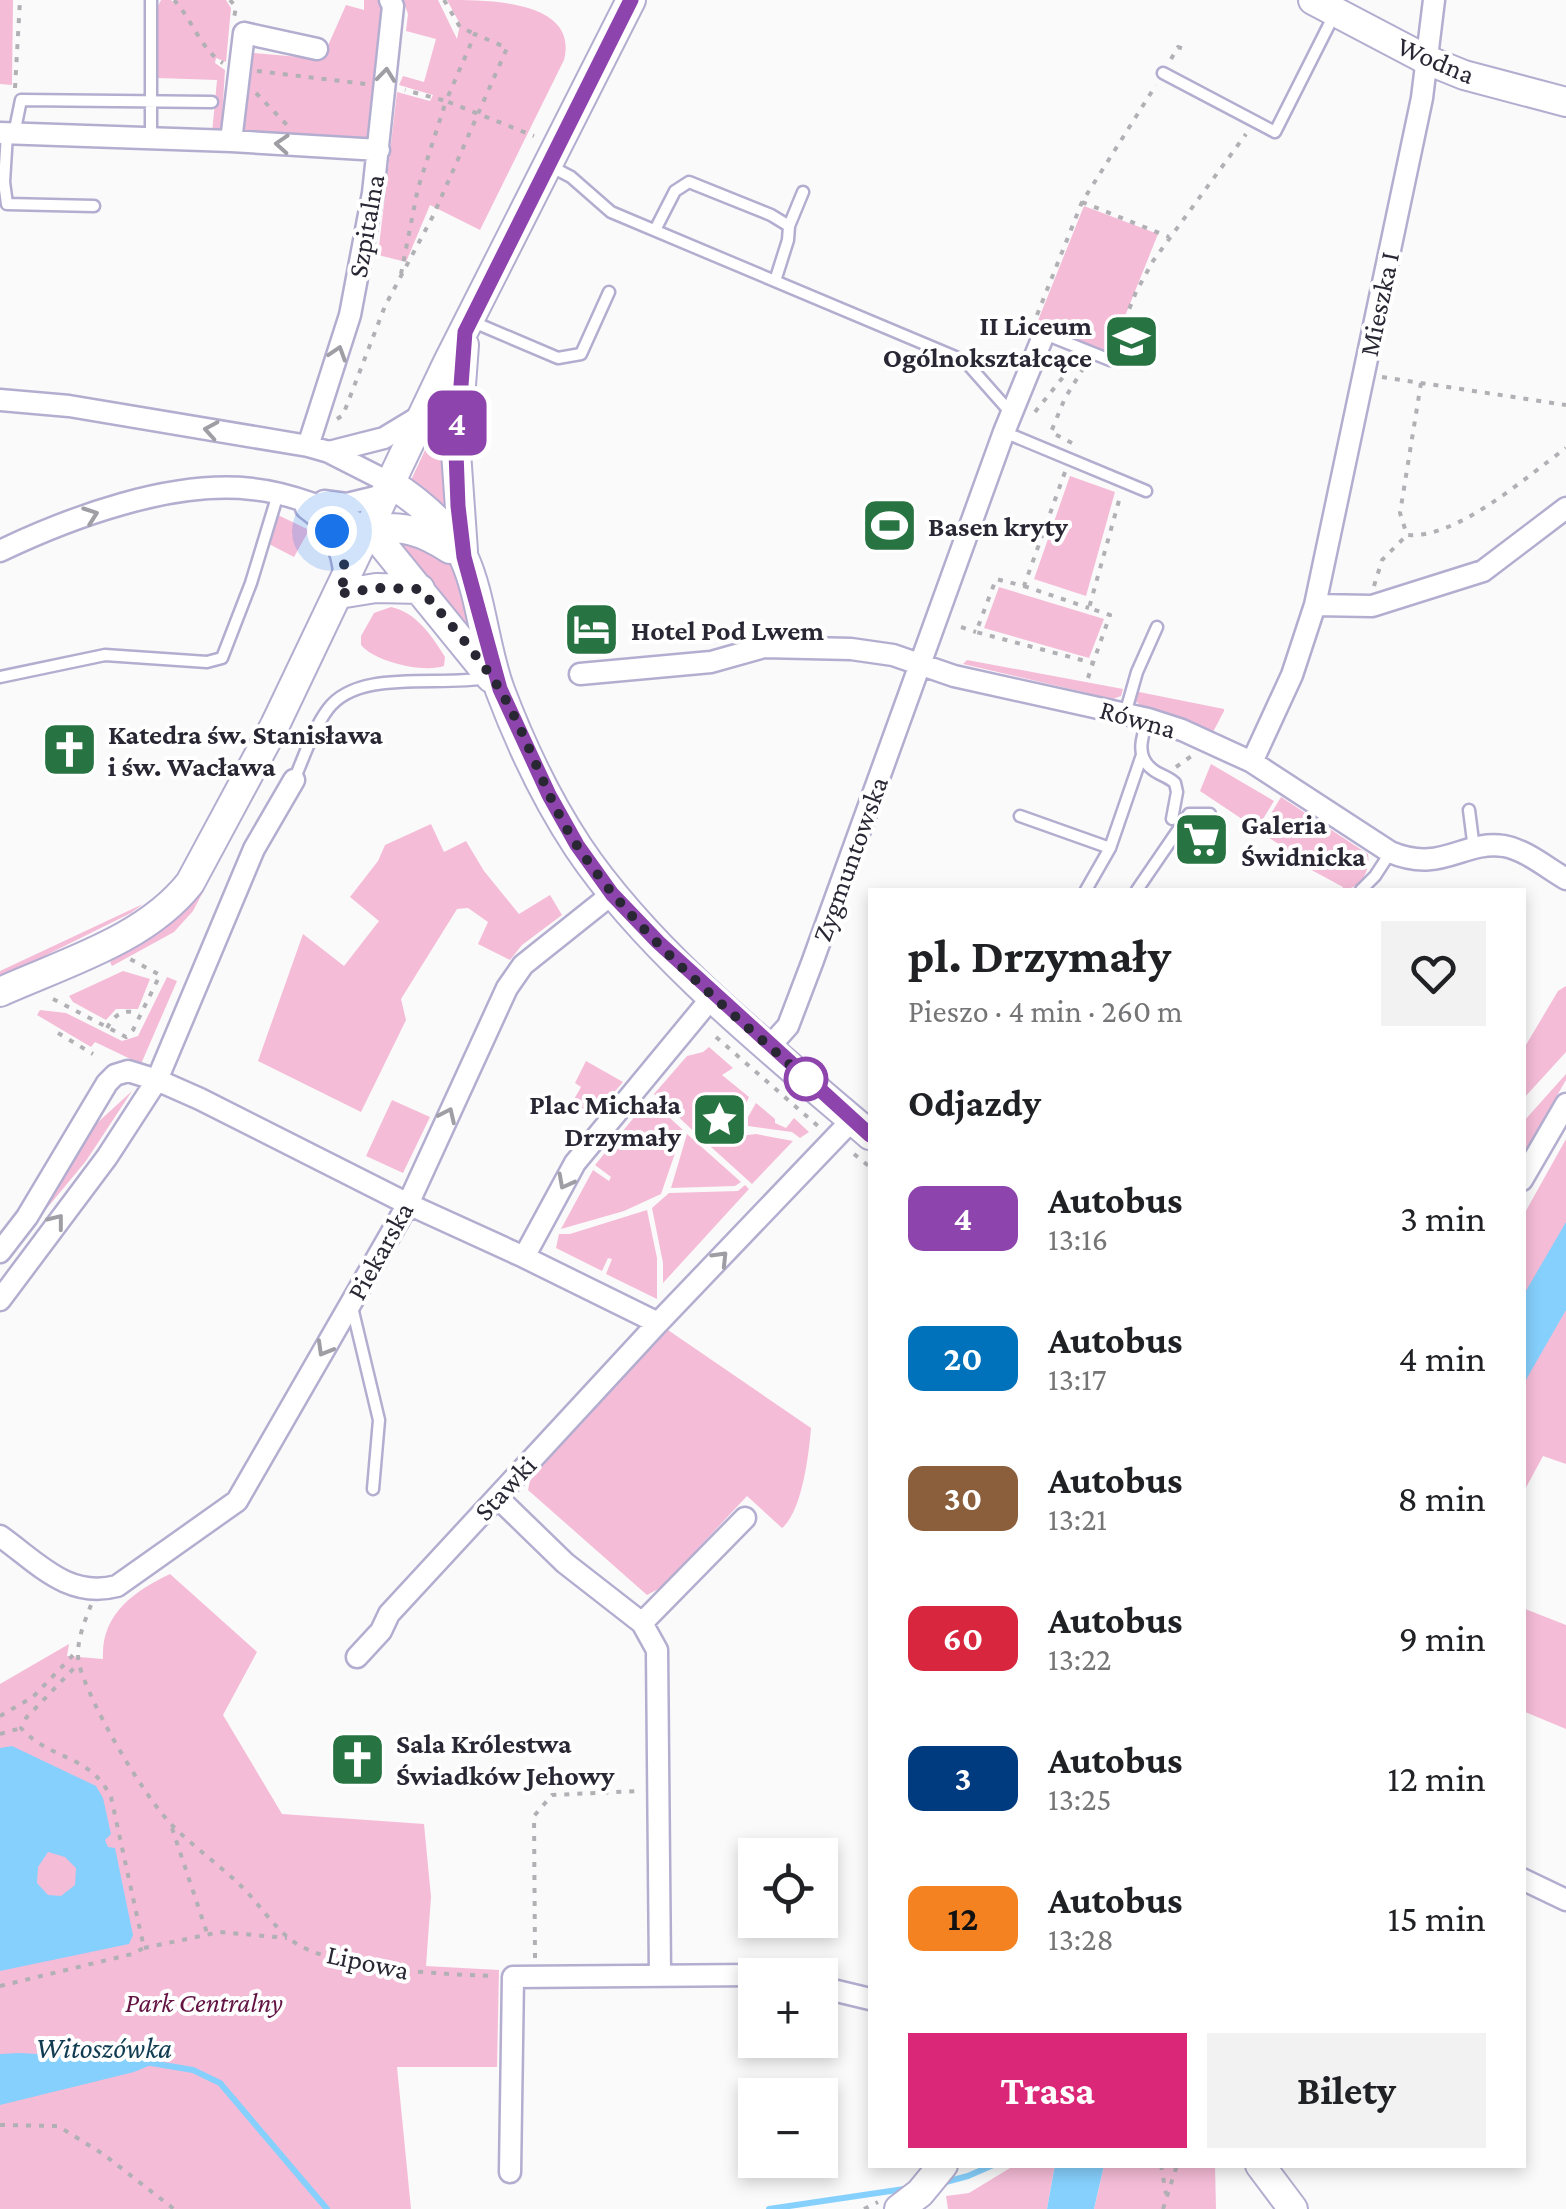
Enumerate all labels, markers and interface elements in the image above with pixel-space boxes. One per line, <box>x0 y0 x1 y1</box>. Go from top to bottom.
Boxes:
street label: Wodna <box>1393 30 1479 90</box>
one-way arrow <box>375 66 397 82</box>
one-way arrow <box>273 134 289 155</box>
street label: Szpitalna <box>342 172 390 280</box>
street label: Mieszka I <box>1353 249 1405 359</box>
place label: II Liceum Ogólnokształcące <box>883 310 1092 373</box>
school or university icon: II Liceum Ogólnokształcące <box>1101 311 1161 371</box>
one-way arrow <box>326 345 346 362</box>
line badge: 4 <box>424 390 490 456</box>
text: 4 <box>448 404 466 443</box>
one-way arrow <box>203 420 220 441</box>
sports icon: Basen kryty <box>859 496 919 556</box>
your location <box>307 506 357 556</box>
one-way arrow <box>81 507 98 527</box>
place label: Basen kryty <box>928 511 1068 542</box>
hotel icon: Hotel Pod Lwem <box>562 600 622 660</box>
place label: Hotel Pod Lwem <box>631 615 824 646</box>
street label: Równa <box>1096 693 1180 745</box>
place label: Katedra św. Stanisława i św. Wacława <box>108 719 383 782</box>
church icon: Katedra św. Stanisława i św. Wacława <box>39 720 99 780</box>
street label: Zygmuntowska <box>806 772 894 946</box>
place label: Galeria Świdnicka <box>1241 809 1366 872</box>
supermarket icon: Galeria Świdnicka <box>1172 810 1232 870</box>
button: heart <box>1381 921 1486 1026</box>
text: pl. Drzymały <box>908 929 1171 982</box>
text: Pieszo · 4 min · 260 m <box>908 993 1183 1029</box>
unlabelled marker <box>785 1058 827 1100</box>
text: Odjazdy <box>908 1082 1041 1124</box>
place label: Plac Michała Drzymały <box>529 1089 681 1152</box>
place icon: Plac Michała Drzymały <box>690 1090 750 1150</box>
one-way arrow <box>436 1107 456 1125</box>
one-way arrow <box>558 1171 578 1189</box>
text: Autobus <box>1048 1179 1183 1221</box>
street label: Piekarska <box>341 1197 419 1305</box>
text: 3 min <box>1400 1197 1486 1239</box>
text: 4 <box>954 1199 972 1238</box>
one-way arrow <box>45 1215 63 1233</box>
text: 13:16 <box>1048 1221 1108 1257</box>
one-way arrow <box>709 1252 727 1270</box>
text: Autobus <box>1048 1319 1183 1361</box>
text: 4 min <box>1399 1337 1486 1379</box>
one-way arrow <box>317 1338 337 1356</box>
text: 20 <box>943 1339 983 1378</box>
text: 13:17 <box>1048 1361 1107 1397</box>
street label: Stawki <box>468 1450 542 1526</box>
text: Autobus <box>1048 1459 1183 1501</box>
text: 8 min <box>1398 1477 1486 1519</box>
text: 30 <box>944 1479 982 1518</box>
text: 13:21 <box>1048 1501 1107 1537</box>
text: Autobus <box>1048 1599 1183 1641</box>
text: 9 min <box>1399 1617 1486 1659</box>
text: 60 <box>943 1619 983 1658</box>
text: 13:22 <box>1048 1641 1111 1677</box>
place label: Sala Królestwa Świadków Jehowy <box>396 1728 615 1791</box>
church icon: Sala Królestwa Świadków Jehowy <box>327 1729 387 1789</box>
text: Autobus <box>1048 1739 1183 1781</box>
text: 12 min <box>1387 1757 1486 1799</box>
text: 3 <box>954 1759 972 1798</box>
text: 13:25 <box>1048 1781 1111 1817</box>
map controls <box>738 1838 838 2178</box>
button: locate <box>738 1838 838 1938</box>
text: Autobus <box>1048 1879 1183 1921</box>
text: 15 min <box>1387 1897 1486 1939</box>
text: 12 <box>948 1899 978 1938</box>
text: 13:28 <box>1048 1921 1114 1957</box>
street label: Lipowa <box>324 1938 412 1986</box>
button: + <box>738 1958 838 2058</box>
park label: Park Centralny <box>125 1987 283 2018</box>
water label: Witoszówka <box>36 2031 172 2064</box>
button: Trasa <box>908 2033 1187 2148</box>
button: Bilety <box>1207 2033 1486 2148</box>
button: − <box>738 2078 838 2178</box>

